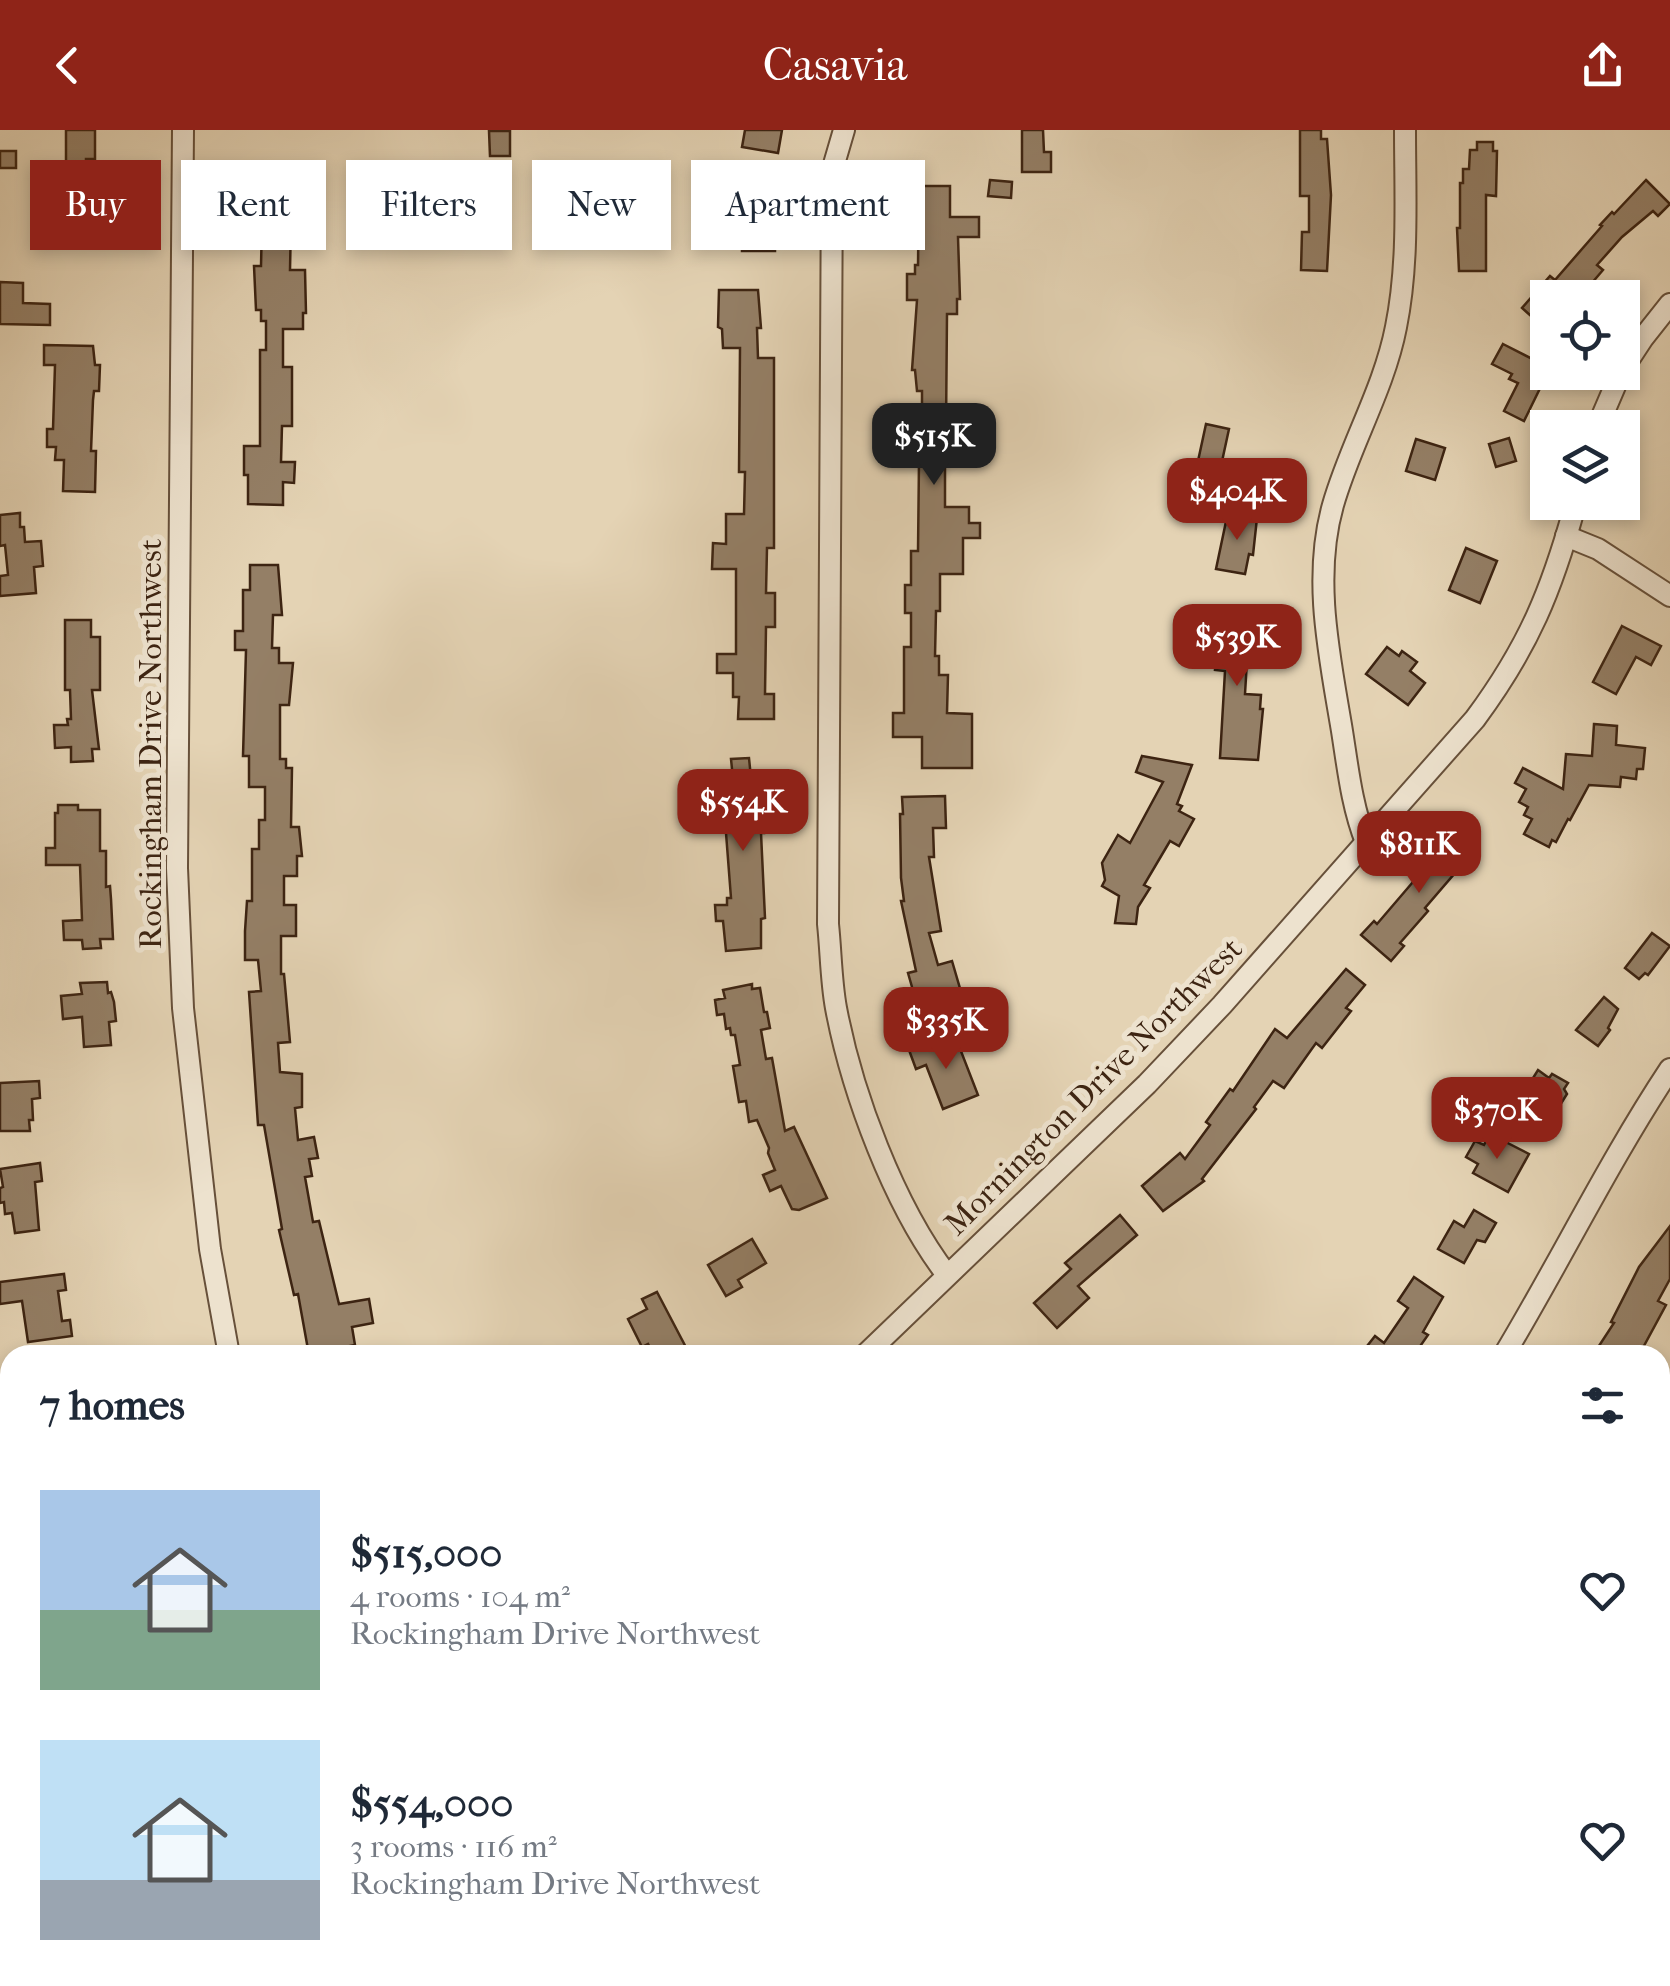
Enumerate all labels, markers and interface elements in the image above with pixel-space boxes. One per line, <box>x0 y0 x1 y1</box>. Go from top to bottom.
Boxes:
icon: back <box>40 38 95 93</box>
icon: share <box>1575 38 1630 93</box>
text: Casavia <box>763 39 907 92</box>
chip: Buy <box>30 160 161 250</box>
chip: Rent <box>181 160 326 250</box>
chip: Filters <box>346 160 512 250</box>
chip: New <box>532 160 671 250</box>
chip: Apartment <box>691 160 925 250</box>
map controls <box>1530 280 1640 520</box>
button: locate <box>1530 280 1640 390</box>
pin: $515K <box>864 403 1004 488</box>
button: layers <box>1530 410 1640 520</box>
text: $515K <box>894 417 974 454</box>
pin: $404K <box>1167 458 1307 543</box>
text: $404K <box>1189 472 1285 509</box>
street label: Rockingham Drive Northwest <box>132 538 169 949</box>
pin: $539K <box>1167 604 1307 689</box>
text: $539K <box>1195 618 1279 655</box>
pin: $554K <box>673 769 813 854</box>
text: $554K <box>699 783 787 820</box>
pin: $811K <box>1349 811 1489 896</box>
text: $811K <box>1379 825 1459 862</box>
street label: Mornington Drive Northwest <box>937 930 1250 1243</box>
pin: $335K <box>876 987 1016 1072</box>
text: $335K <box>906 1001 986 1038</box>
pin: $370K <box>1427 1077 1567 1162</box>
text: $370K <box>1454 1091 1540 1128</box>
icon: filters <box>1575 1378 1630 1433</box>
text: 7 homes <box>40 1381 185 1430</box>
text: $515,000 <box>350 1529 502 1578</box>
icon: home <box>120 1530 240 1650</box>
icon: heart <box>1575 1563 1630 1618</box>
text: 4 rooms · 104 m² <box>350 1578 570 1615</box>
text: Rockingham Drive Northwest <box>350 1615 760 1652</box>
text: $554,000 <box>350 1779 513 1828</box>
icon: home <box>120 1780 240 1900</box>
icon: heart <box>1575 1813 1630 1868</box>
text: 3 rooms · 116 m² <box>350 1828 557 1865</box>
text: Rockingham Drive Northwest <box>350 1865 760 1902</box>

